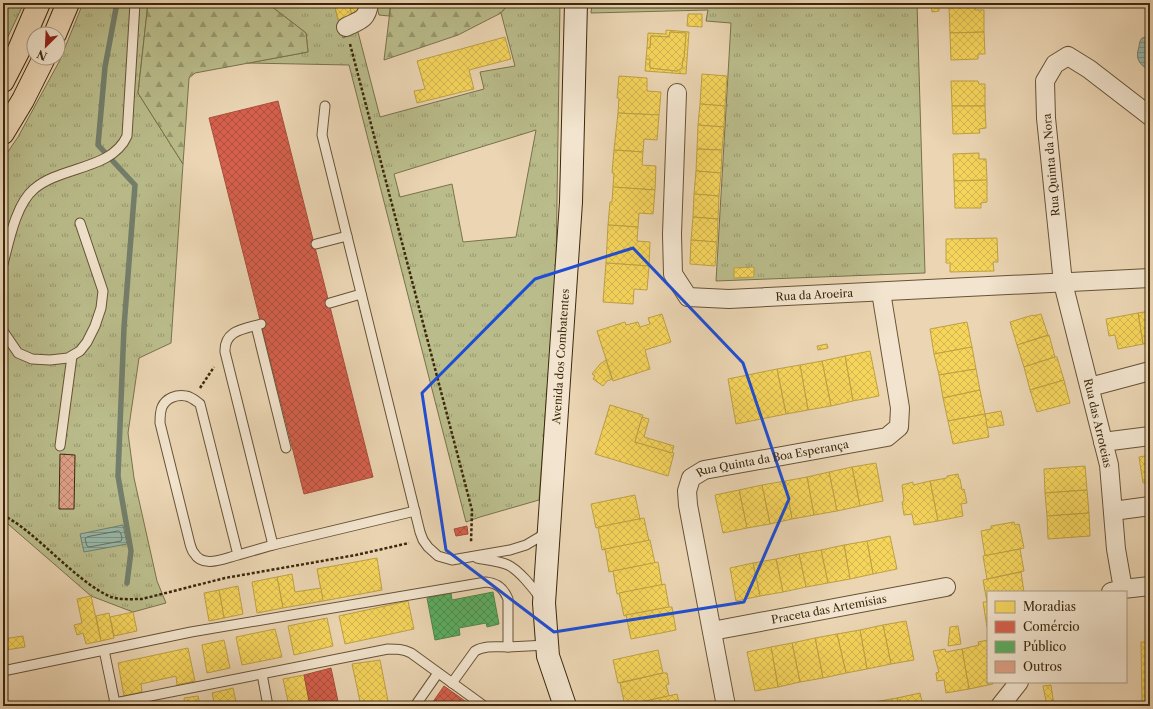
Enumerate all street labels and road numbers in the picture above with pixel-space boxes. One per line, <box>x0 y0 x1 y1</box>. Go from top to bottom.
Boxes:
street label: Rua Quinta da Nora <box>1040 113 1062 217</box>
street label: Rua da Aroeira <box>775 286 854 304</box>
street label: Avenida dos Combatentes <box>549 288 572 426</box>
street label: Rua das Arroteias <box>1081 377 1115 469</box>
street label: Rua Quinta da Boa Esperança <box>694 437 850 480</box>
street label: Praceta das Artemísias <box>770 591 888 627</box>

